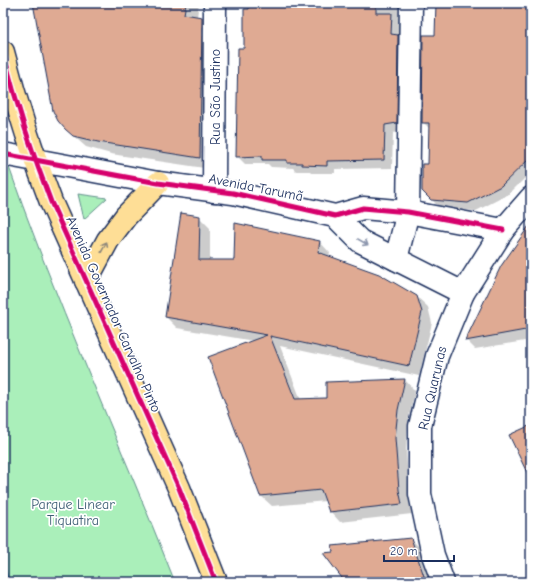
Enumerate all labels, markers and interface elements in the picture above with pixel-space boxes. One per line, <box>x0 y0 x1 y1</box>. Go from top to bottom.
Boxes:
street label: Rua São Justino <box>207 49 224 145</box>
street label: Avenida Tarumã <box>207 170 305 205</box>
street label: Avenida Governador Carvalho Pinto <box>62 213 165 415</box>
one-way arrow <box>357 239 369 247</box>
one-way arrow <box>101 241 109 253</box>
street label: Rua Quarunas <box>415 345 450 432</box>
park label: Parque Linear Tiquatira <box>31 496 115 529</box>
scale bar <box>384 537 454 563</box>
text: 20 m <box>390 544 418 558</box>

